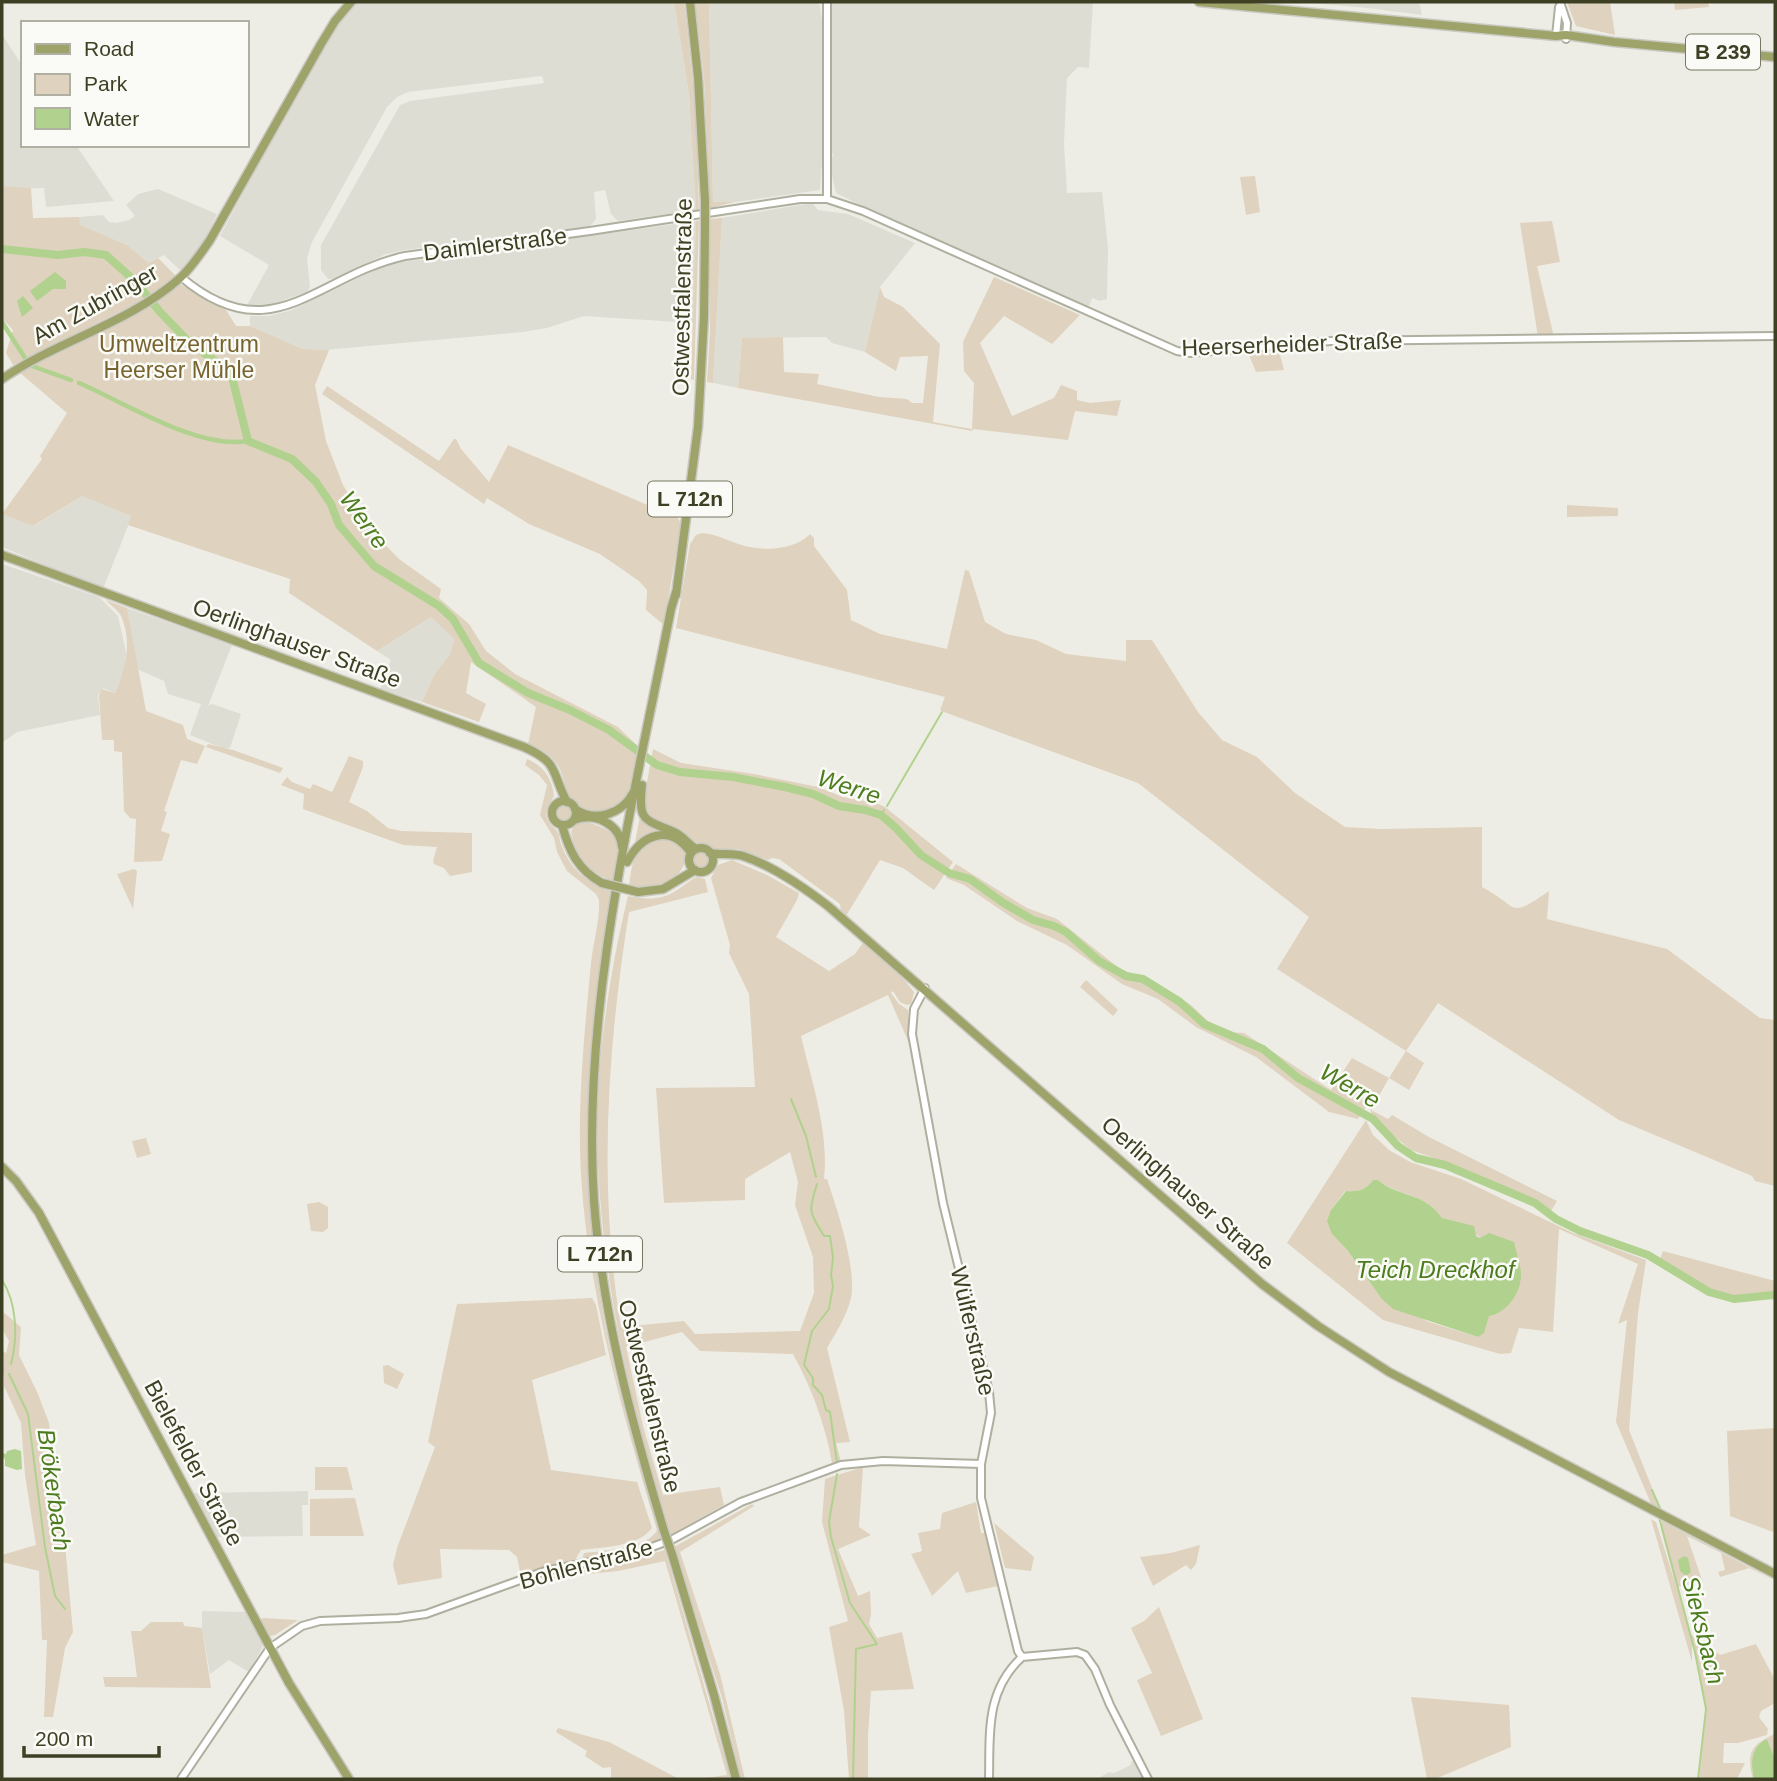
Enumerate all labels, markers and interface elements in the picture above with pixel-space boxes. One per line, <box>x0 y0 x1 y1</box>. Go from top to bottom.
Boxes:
legend <box>21 21 248 147</box>
road number: B 239 <box>1686 34 1760 70</box>
text: Road <box>84 37 134 60</box>
text: Park <box>84 72 128 95</box>
text: Water <box>84 107 139 130</box>
street label: Ostwestfalenstraße <box>667 198 697 396</box>
street label: Daimlerstraße <box>422 222 568 266</box>
street label: Am Zubringer <box>28 259 163 349</box>
street label: Heerserheider Straße <box>1181 327 1403 361</box>
park label: Umweltzentrum Heerser Mühle <box>99 331 259 383</box>
road number: L 712n <box>648 482 732 516</box>
water label: Werre <box>334 486 394 554</box>
street label: Oerlinghauser Straße <box>189 593 405 693</box>
water label: Werre <box>814 764 884 809</box>
water label: Werre <box>1315 1058 1385 1113</box>
street label: Oerlinghauser Straße <box>1096 1111 1280 1275</box>
road number: L 712n <box>558 1236 642 1272</box>
water label: Teich Dreckhof <box>1355 1256 1517 1283</box>
street label: Wülferstraße <box>946 1264 1000 1398</box>
street label: Ostwestfalenstraße <box>613 1297 687 1495</box>
street label: Bielefelder Straße <box>139 1376 249 1550</box>
water label: Brökerbach <box>33 1427 76 1553</box>
street label: Bohlenstraße <box>517 1534 655 1594</box>
water label: Sieksbach <box>1677 1573 1730 1687</box>
scale bar <box>24 1714 159 1758</box>
text: 200 m <box>35 1727 93 1750</box>

